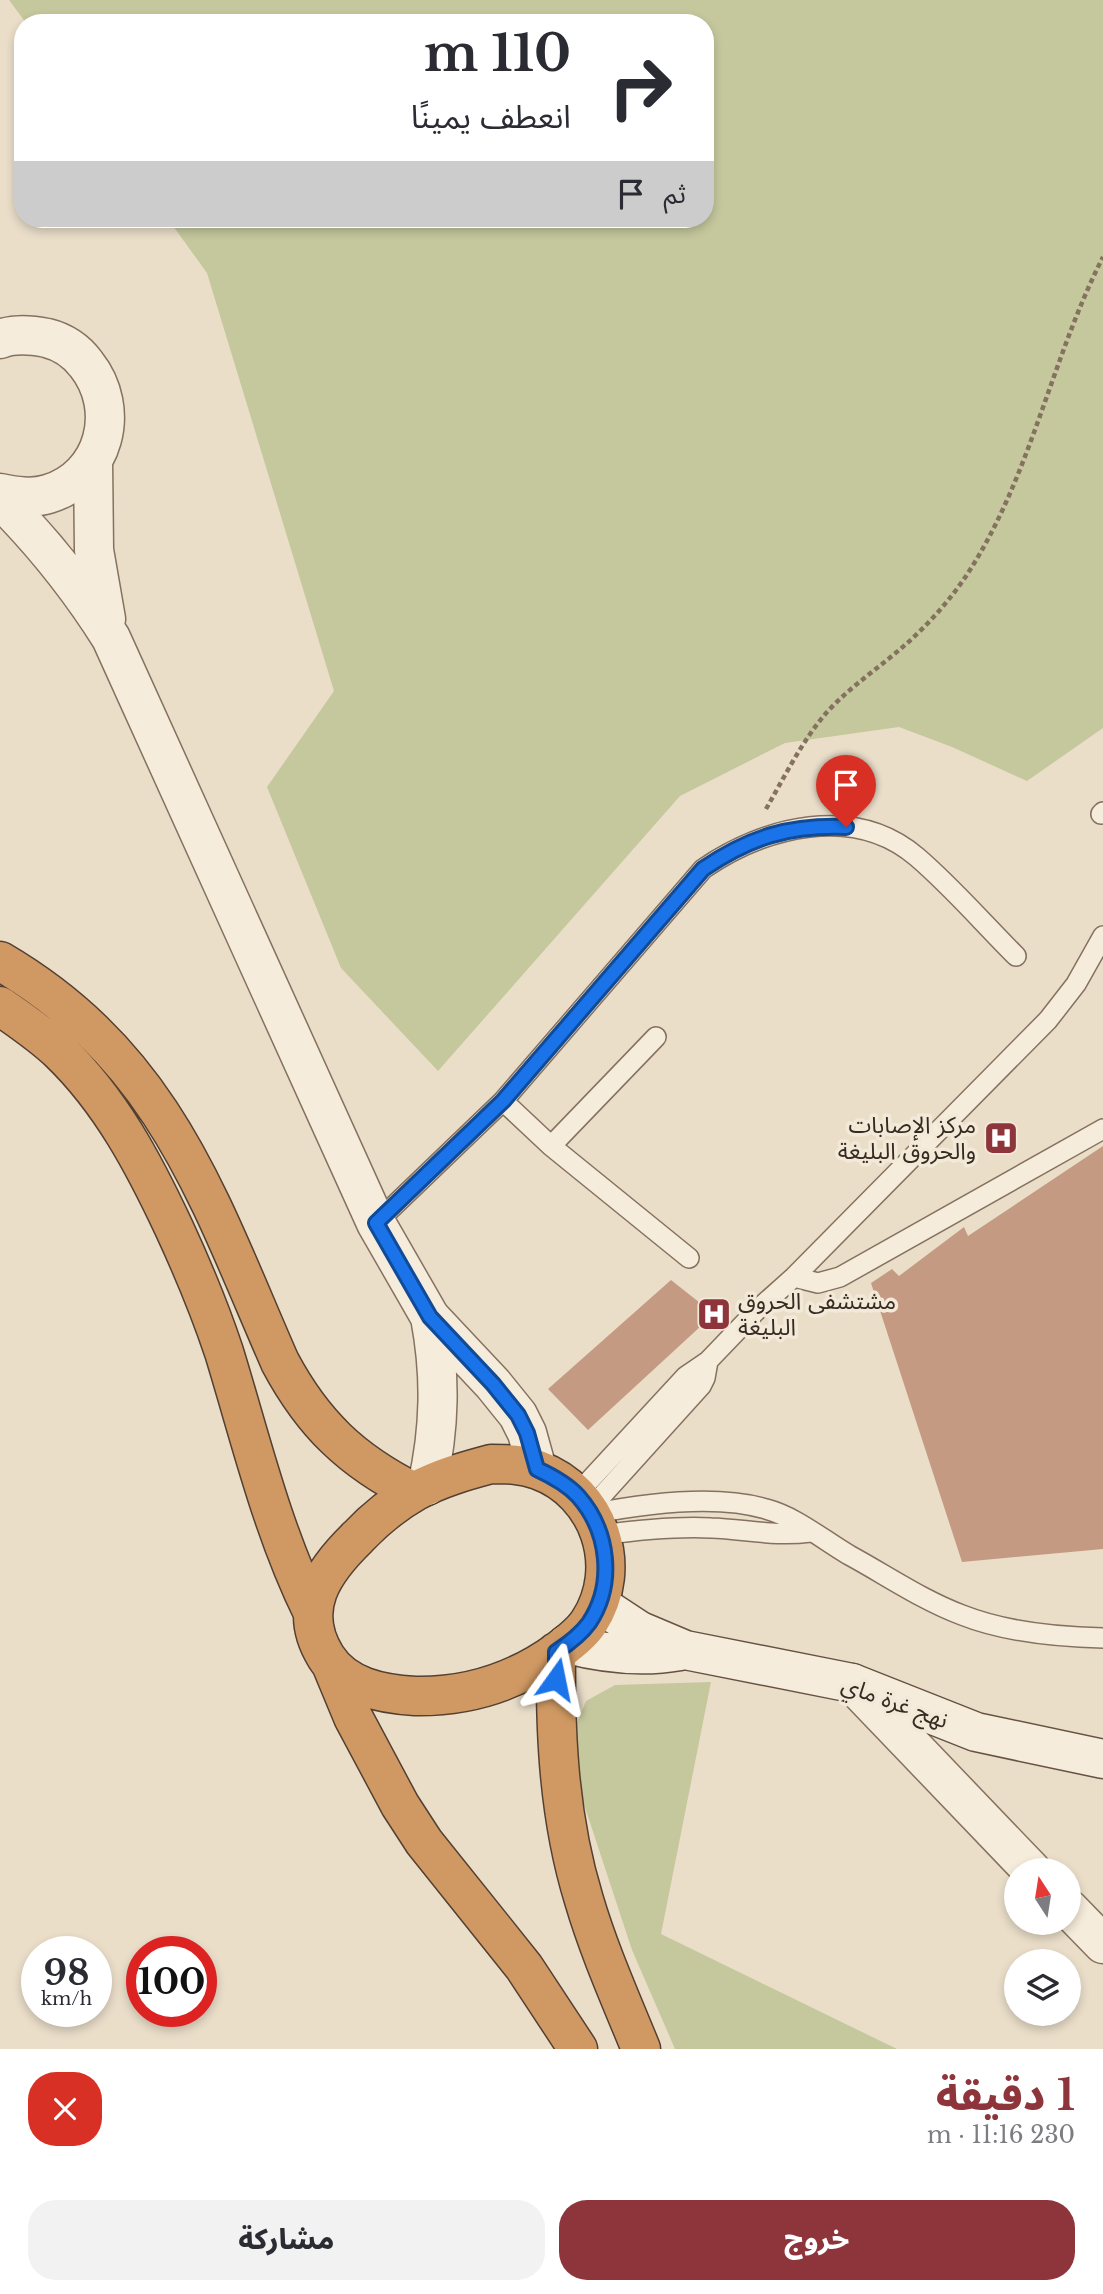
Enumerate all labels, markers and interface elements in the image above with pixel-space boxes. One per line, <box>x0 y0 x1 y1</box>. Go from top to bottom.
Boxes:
text: 110 m <box>424 23 571 84</box>
icon: right <box>595 42 686 133</box>
text: انعطف يمينًا <box>411 97 571 137</box>
icon: arrive <box>612 175 650 213</box>
text: ثم <box>664 178 686 210</box>
pin <box>816 755 876 827</box>
icon: arrive <box>827 766 865 804</box>
place label: مركز الإصابات والحروق البليغة <box>838 1111 976 1165</box>
hospital icon: مركز الإصابات والحروق البليغة <box>982 1119 1020 1157</box>
place label: مشتشفى الحروق البليغة <box>738 1287 896 1341</box>
hospital icon: مشتشفى الحروق البليغة <box>695 1295 733 1333</box>
position arrow <box>519 1642 593 1716</box>
street label: نهج غرة ماي <box>837 1670 952 1737</box>
north arrow <box>1004 1858 1082 1936</box>
map controls <box>1004 1858 1081 2026</box>
speed limit sign: 100 <box>126 1936 217 2027</box>
button: layers <box>1004 1949 1081 2026</box>
text: 98 <box>44 1951 89 1994</box>
text: km/h <box>41 1988 92 2010</box>
text: 1 دقيقة <box>936 2069 1075 2121</box>
button: close <box>28 2072 102 2146</box>
text: 230 m · 11:16 <box>927 2121 1075 2149</box>
button: مشاركة <box>28 2200 545 2280</box>
button: خروج <box>559 2200 1075 2280</box>

